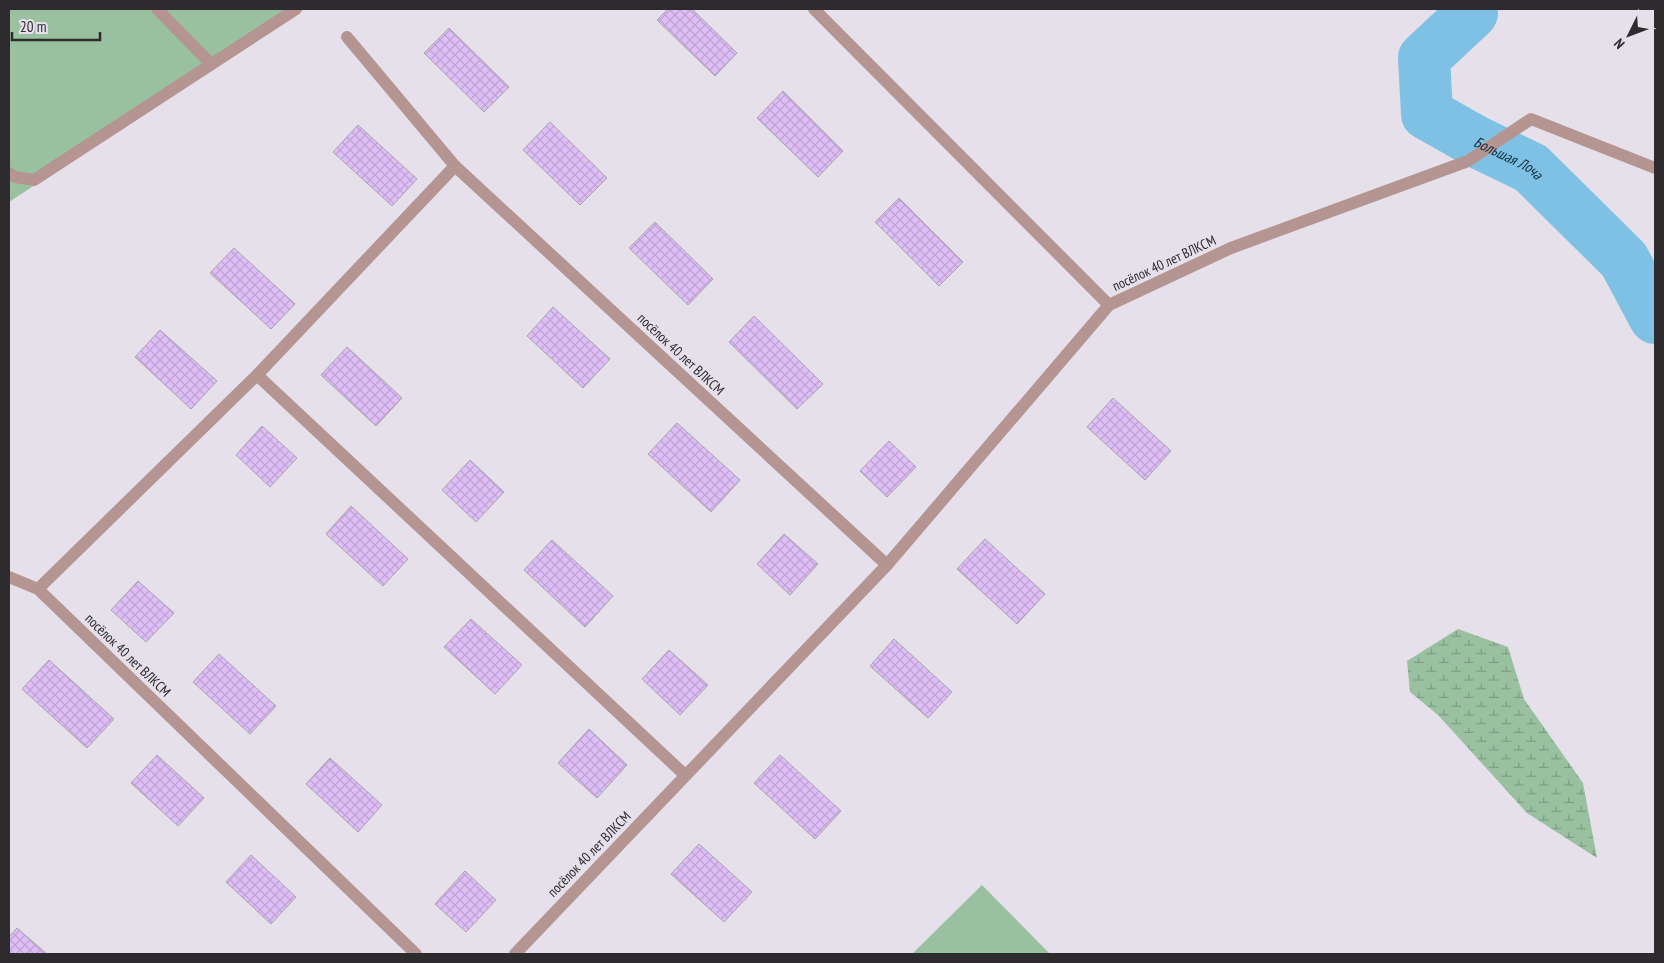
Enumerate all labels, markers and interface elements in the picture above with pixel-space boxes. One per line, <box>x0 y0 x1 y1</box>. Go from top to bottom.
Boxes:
scale bar <box>12 10 100 42</box>
north arrow <box>1604 10 1654 60</box>
text: 20 m <box>20 17 46 36</box>
text: N <box>1610 35 1629 53</box>
water label: Большая Лоча <box>1471 132 1548 184</box>
street label: посёлок 40 лет ВЛКСМ <box>1109 231 1219 295</box>
street label: посёлок 40 лет ВЛКСМ <box>634 309 728 399</box>
street label: посёлок 40 лет ВЛКСМ <box>81 610 175 701</box>
street label: посёлок 40 лет ВЛКСМ <box>544 807 635 901</box>

